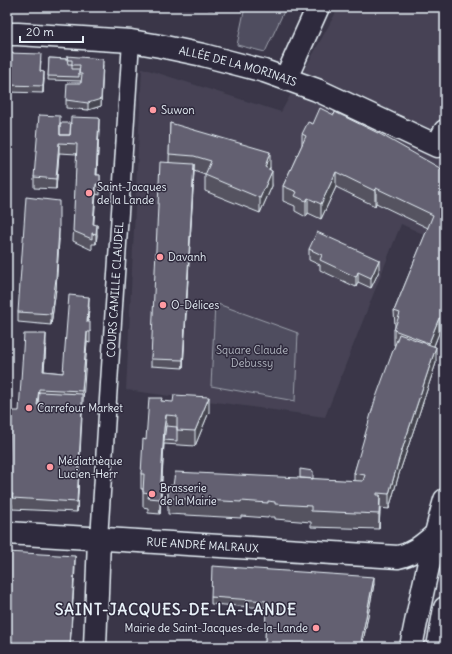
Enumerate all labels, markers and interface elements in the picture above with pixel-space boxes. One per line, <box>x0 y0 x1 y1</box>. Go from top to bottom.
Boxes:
scale bar <box>20 18 83 44</box>
text: 20 m <box>26 24 54 39</box>
street label: ALLÉE DE LA MORINAIS <box>178 43 299 89</box>
place label: Suwon <box>161 103 195 117</box>
marker: Suwon <box>148 105 158 115</box>
place label: Saint-Jacques de la Lande <box>97 180 167 207</box>
marker: Saint-Jacques de la Lande <box>84 188 94 198</box>
street label: COURS CAMILLE CLAUDEL <box>104 221 126 358</box>
place label: Davanh <box>168 250 206 264</box>
marker: Davanh <box>155 252 165 262</box>
place label: O-Délices <box>171 298 219 312</box>
marker: O-Délices <box>158 300 168 310</box>
park label: Square Claude Debussy <box>216 343 288 370</box>
place label: Carrefour Market <box>37 401 123 415</box>
marker: Carrefour Market <box>24 403 34 413</box>
place label: Médiathèque Lucien-Herr <box>58 454 122 481</box>
marker: Médiathèque Lucien-Herr <box>45 462 55 472</box>
place label: Brasserie de la Mairie <box>160 481 217 508</box>
marker: Brasserie de la Mairie <box>147 489 157 499</box>
street label: RUE ANDRÉ MALRAUX <box>146 535 259 555</box>
district label: SAINT-JACQUES-DE-LA-LANDE <box>55 600 297 619</box>
place label: Mairie de Saint-Jacques-de-la-Lande <box>125 621 308 635</box>
marker: Mairie de Saint-Jacques-de-la-Lande <box>311 623 321 633</box>

